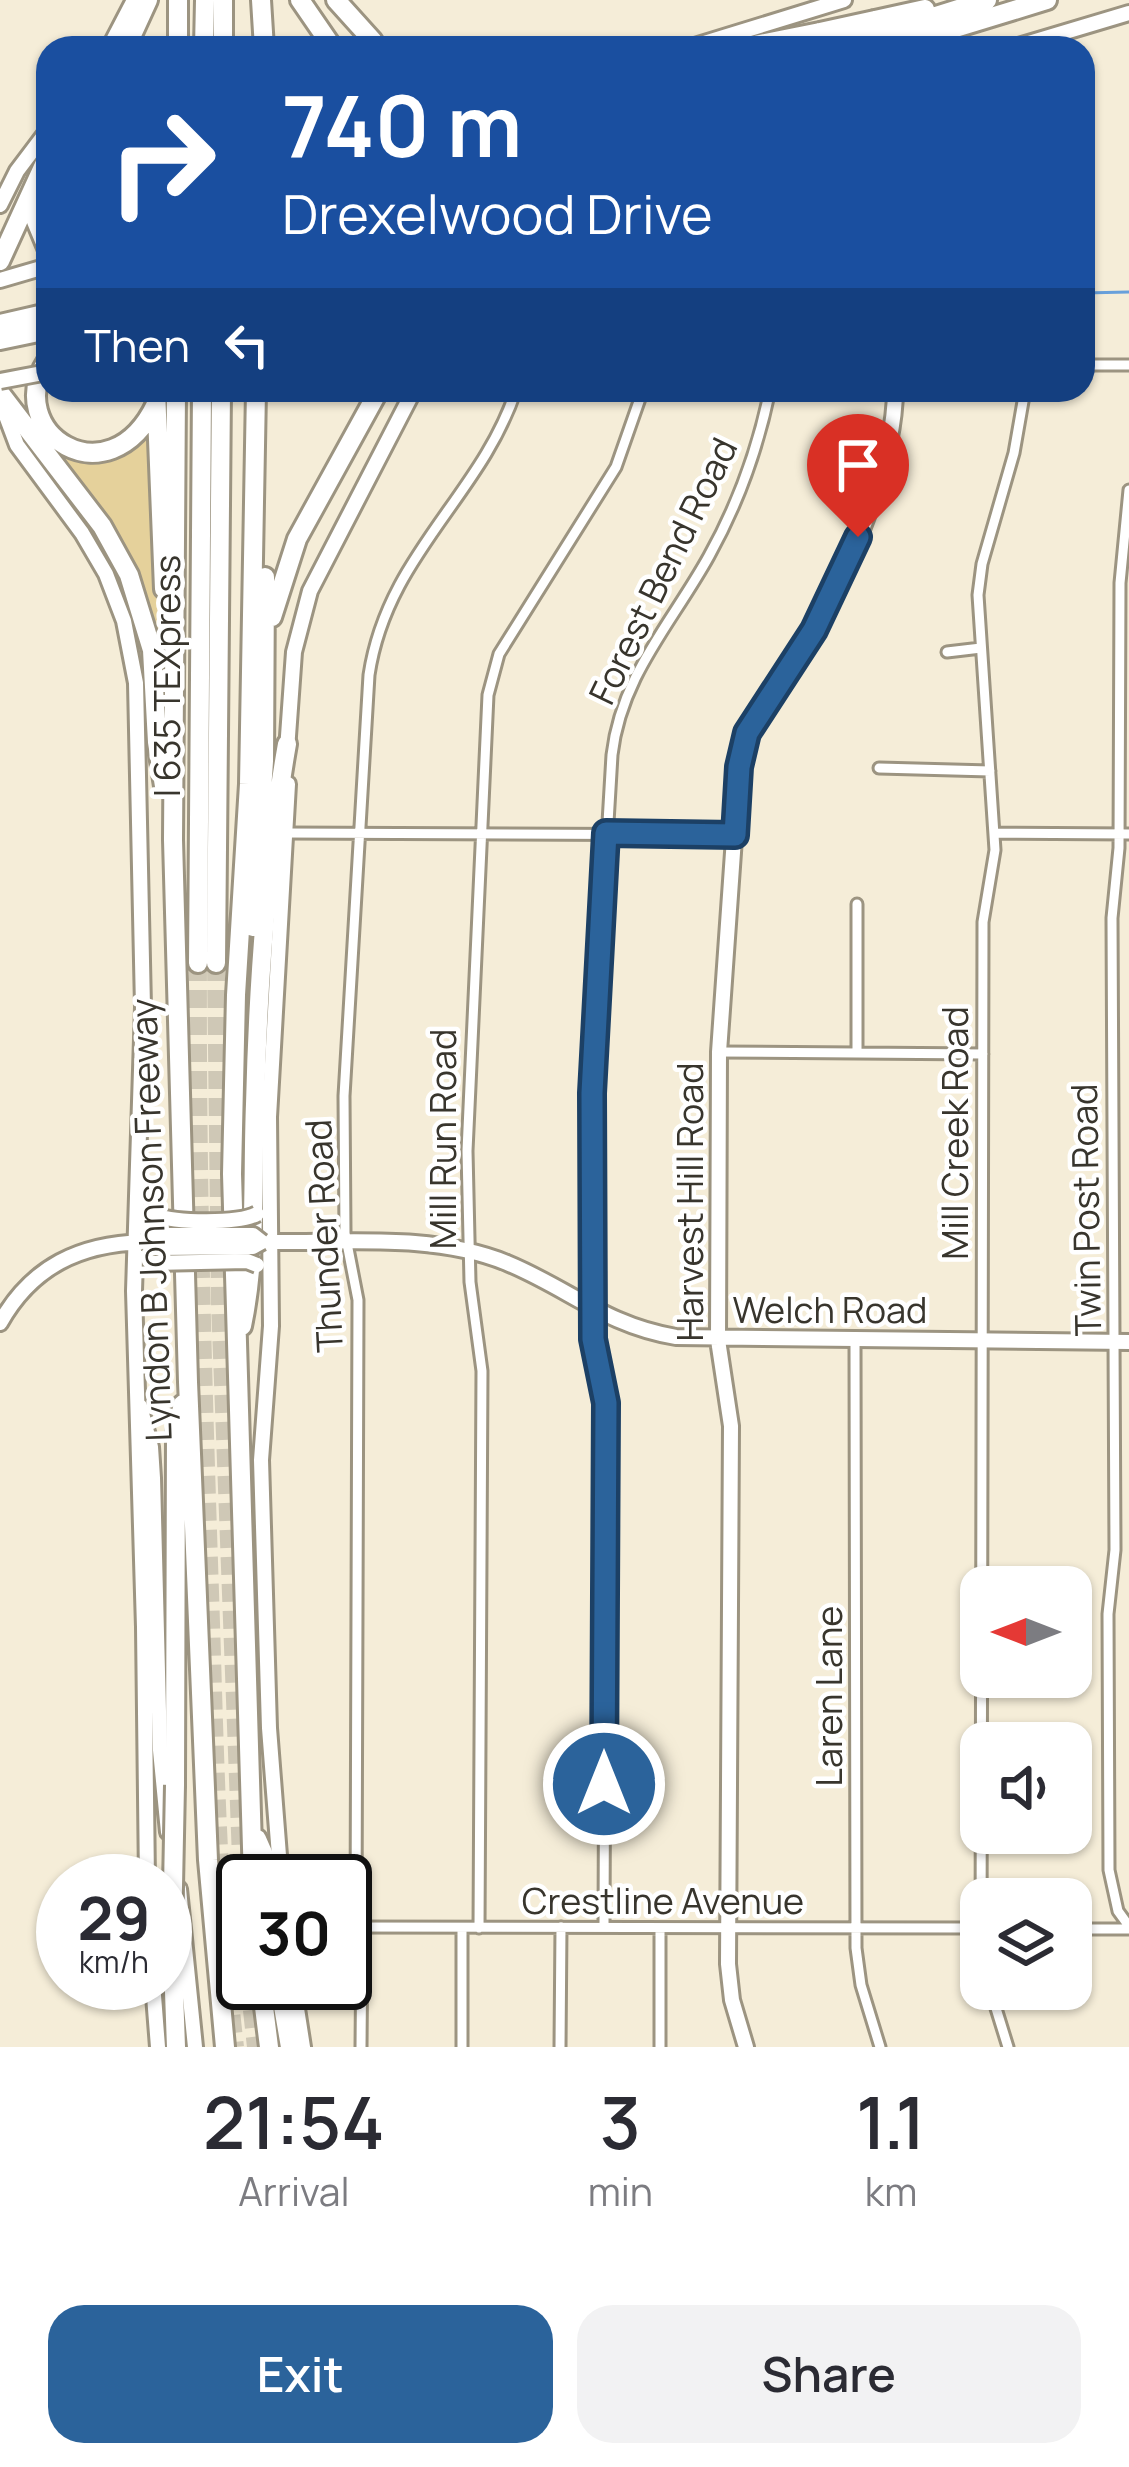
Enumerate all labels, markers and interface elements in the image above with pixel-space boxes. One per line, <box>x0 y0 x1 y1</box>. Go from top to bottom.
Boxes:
text: 740 m <box>282 67 522 182</box>
icon: right <box>84 84 240 240</box>
text: Drexelwood Drive <box>282 176 713 250</box>
icon: left <box>214 312 280 378</box>
text: Then <box>84 314 190 376</box>
pin <box>807 414 909 537</box>
street label: Forest Bend Road <box>577 429 748 712</box>
icon: arrive <box>825 432 891 498</box>
street label: I 635 TEXpress <box>142 555 191 797</box>
street label: Lyndon B Johnson Freeway <box>118 998 183 1442</box>
street label: Mill Creek Road <box>930 1006 979 1260</box>
street label: Mill Run Road <box>418 1029 467 1249</box>
street label: Harvest Hill Road <box>665 1062 714 1342</box>
street label: Twin Post Road <box>1059 1083 1112 1337</box>
street label: Thunder Road <box>293 1118 354 1354</box>
street label: Welch Road <box>733 1285 927 1334</box>
north arrow <box>960 1566 1092 1698</box>
map controls <box>960 1566 1092 2010</box>
street label: Laren Lane <box>804 1606 853 1786</box>
position arrow <box>541 1721 667 1847</box>
button: sound <box>960 1722 1092 1854</box>
speed limit sign: 30 <box>216 1854 372 2010</box>
text: 29 <box>77 1876 151 1958</box>
street label: Crestline Avenue <box>522 1876 804 1925</box>
button: layers <box>960 1878 1092 2010</box>
text: km/h <box>79 1941 149 1982</box>
text: 21:54 <box>203 2072 385 2171</box>
text: 3 <box>600 2072 641 2171</box>
text: 1.1 <box>856 2072 926 2171</box>
text: Arrival <box>238 2164 350 2218</box>
text: min <box>588 2164 653 2218</box>
text: km <box>865 2164 917 2218</box>
button: Exit <box>48 2305 553 2443</box>
button: Share <box>577 2305 1081 2443</box>

